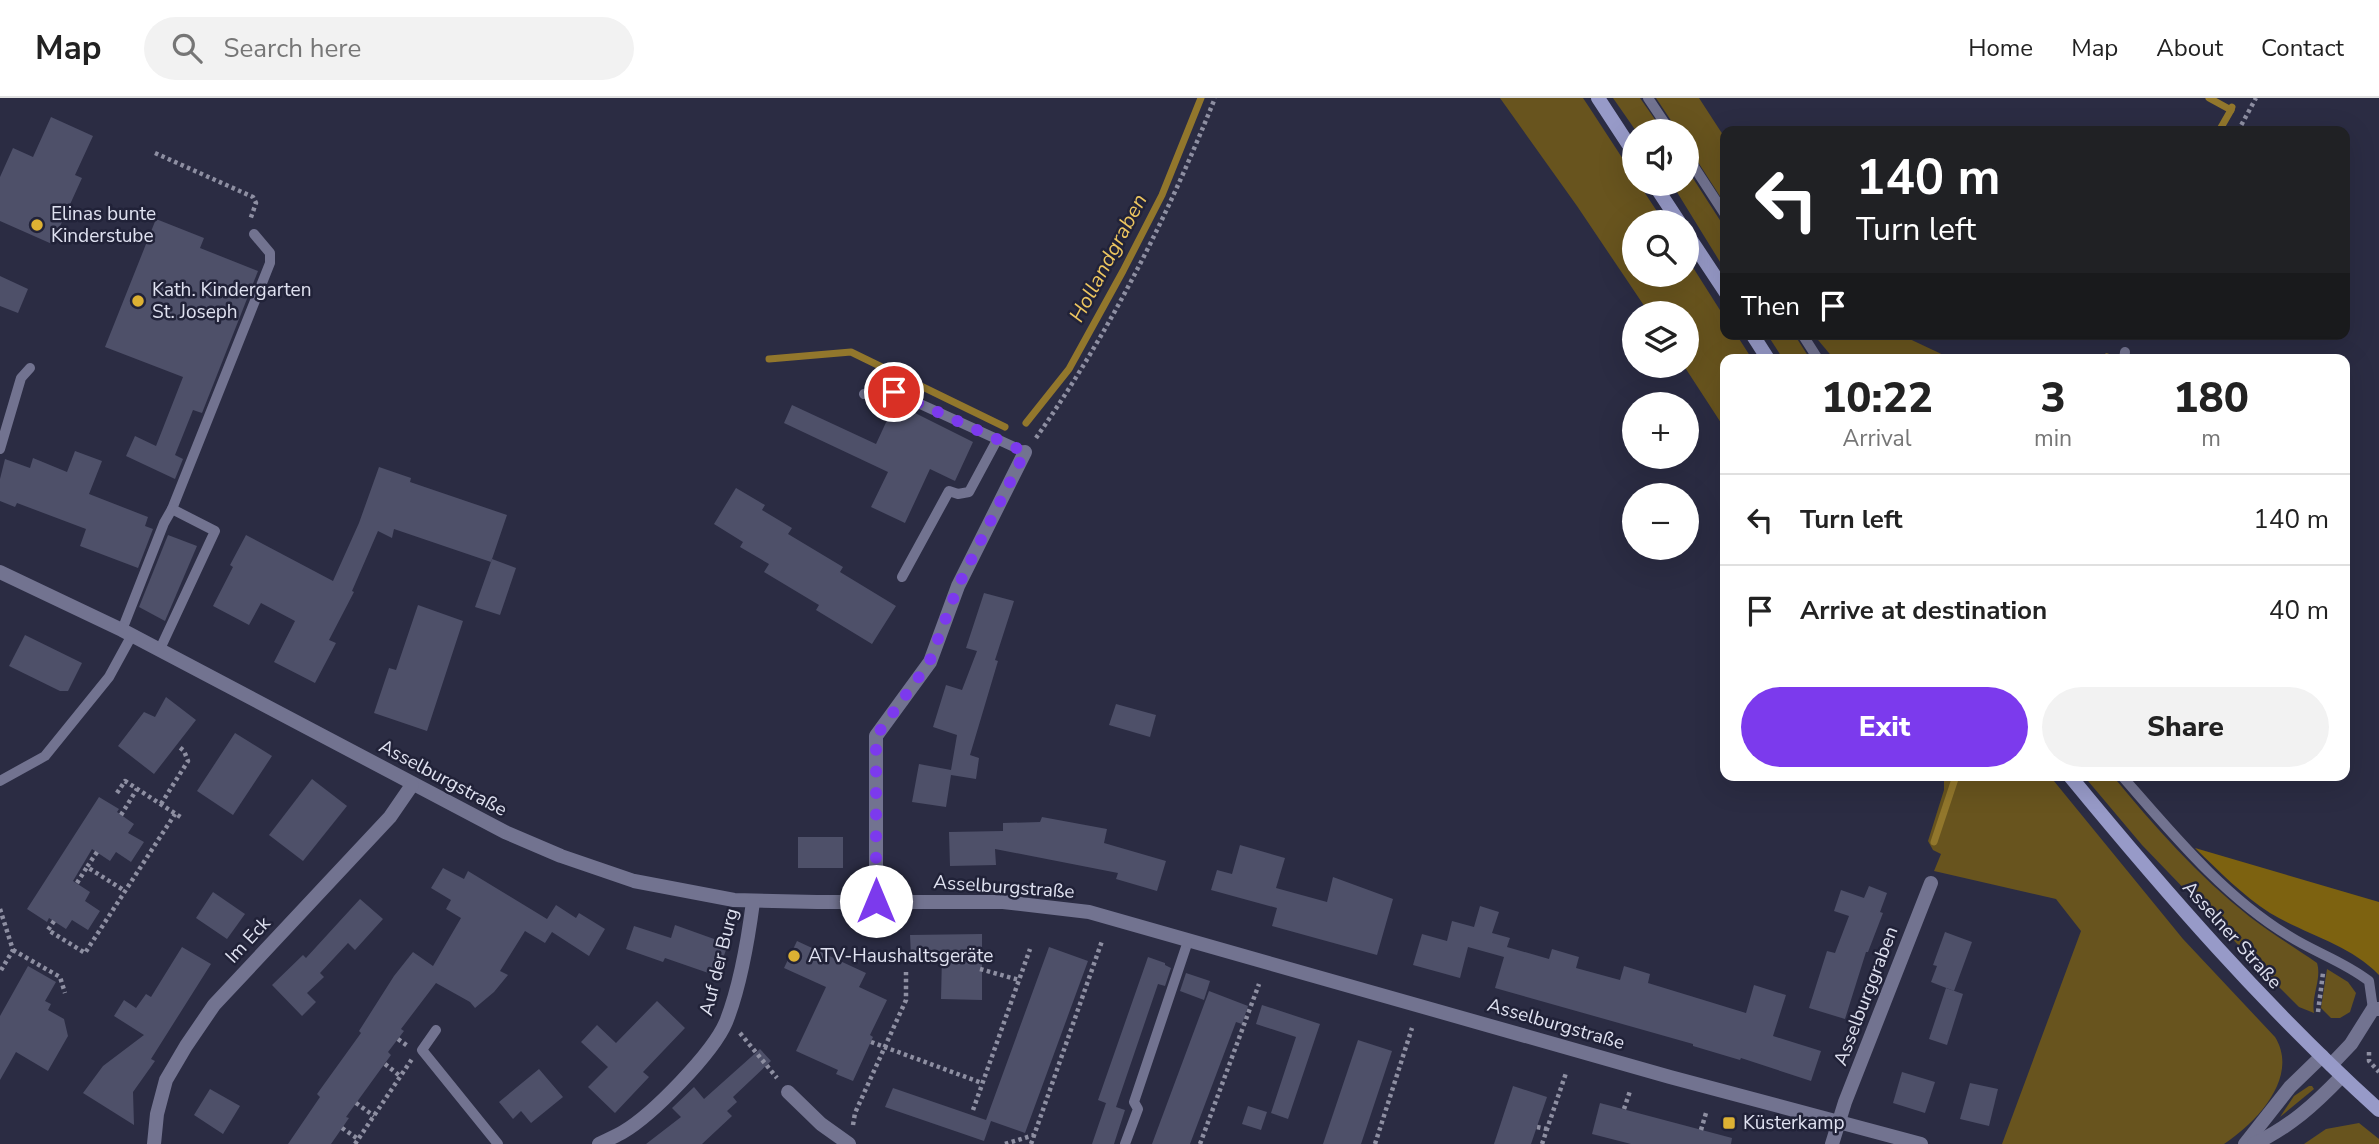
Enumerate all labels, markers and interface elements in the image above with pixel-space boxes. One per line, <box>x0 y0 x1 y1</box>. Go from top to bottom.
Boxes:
search box <box>144 17 634 80</box>
text: Map <box>35 26 102 71</box>
icon: search <box>168 29 206 67</box>
text: Search here <box>224 31 361 66</box>
text: Home <box>1968 32 2033 64</box>
text: Map <box>2071 32 2118 64</box>
text: About <box>2156 32 2223 64</box>
text: Contact <box>2261 32 2344 64</box>
map controls <box>1622 119 1699 560</box>
button: sound <box>1622 119 1699 196</box>
text: 140 m <box>1856 144 2000 211</box>
icon: left <box>1741 154 1832 245</box>
water label: Hollandgraben <box>1062 189 1154 327</box>
place label: Elinas bunte Kinderstube <box>51 201 156 249</box>
text: Turn left <box>1856 208 1976 251</box>
button: search <box>1622 210 1699 287</box>
marker: Elinas bunte Kinderstube <box>29 217 45 233</box>
place label: Kath. Kindergarten St. Joseph <box>152 277 312 325</box>
icon: arrive <box>1814 287 1852 325</box>
text: Then <box>1741 289 1800 324</box>
marker: Kath. Kindergarten St. Joseph <box>130 293 146 309</box>
button: layers <box>1622 301 1699 378</box>
pin <box>864 362 924 422</box>
text: 10:22 <box>1821 370 1933 427</box>
text: 3 <box>2040 370 2066 427</box>
text: 180 <box>2173 370 2249 427</box>
icon: arrive <box>875 373 913 411</box>
button: + <box>1622 392 1699 469</box>
text: Arrival <box>1842 423 1912 454</box>
text: min <box>2034 423 2072 454</box>
text: m <box>2201 423 2221 454</box>
button: − <box>1622 483 1699 560</box>
icon: left <box>1741 501 1779 539</box>
text: Turn left <box>1800 502 1903 537</box>
text: 140 m <box>2253 502 2329 537</box>
icon: arrive <box>1741 592 1779 630</box>
text: Arrive at destination <box>1800 593 2047 628</box>
text: 40 m <box>2269 593 2329 628</box>
button: Exit <box>1741 687 2028 767</box>
button: Share <box>2042 687 2329 767</box>
street label: Asselburgstraße <box>374 733 512 823</box>
position arrow <box>839 864 913 938</box>
street label: Asselburgstraße <box>932 869 1076 905</box>
street label: Asselner Straße <box>2176 875 2288 995</box>
street label: Auf der Burg <box>693 906 745 1018</box>
street label: Im Eck <box>220 911 277 969</box>
street label: Asselburggraben <box>1827 923 1905 1069</box>
place label: ATV-Haushaltsgeräte <box>808 943 993 969</box>
marker: ATV-Haushaltsgeräte <box>786 948 802 964</box>
street label: Asselburgstraße <box>1484 992 1628 1056</box>
place label: Küsterkamp <box>1743 1110 1845 1136</box>
marker: Küsterkamp <box>1721 1115 1737 1131</box>

